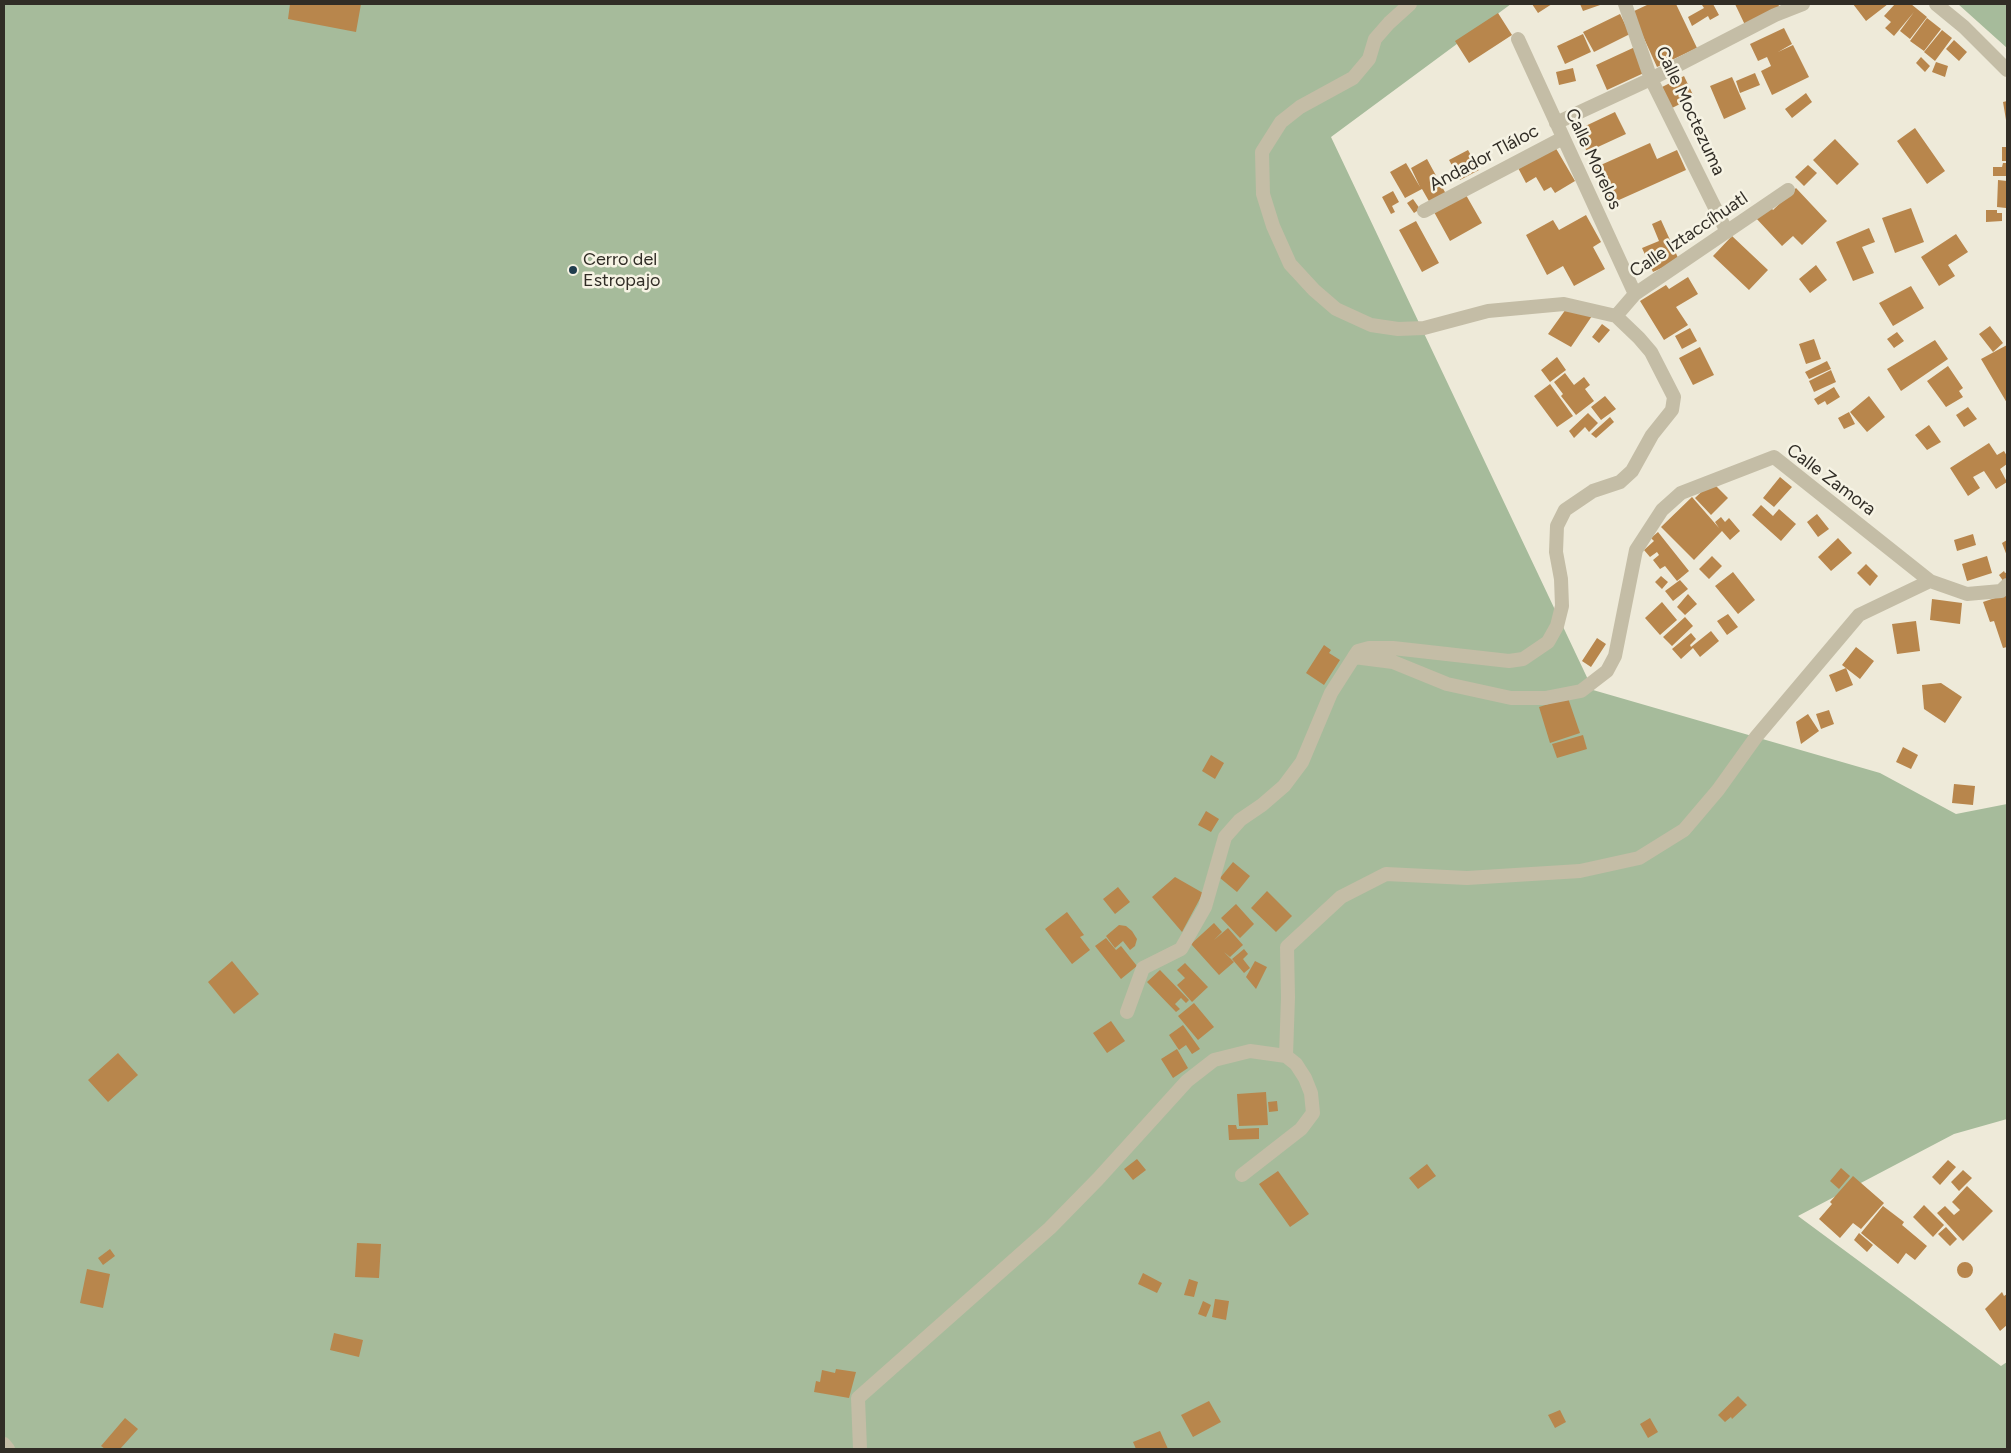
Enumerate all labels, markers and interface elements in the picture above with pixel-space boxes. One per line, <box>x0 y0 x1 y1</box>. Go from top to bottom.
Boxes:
street label: Calle Moctezuma <box>1651 43 1729 179</box>
street label: Calle Morelos <box>1560 105 1626 213</box>
street label: Andador Tláloc <box>1426 120 1542 196</box>
street label: Calle Iztaccíhuatl <box>1626 188 1752 282</box>
place label: Cerro del Estropajo <box>583 249 660 292</box>
marker: Cerro del Estropajo <box>567 264 579 276</box>
street label: Calle Zamora <box>1782 439 1880 521</box>

